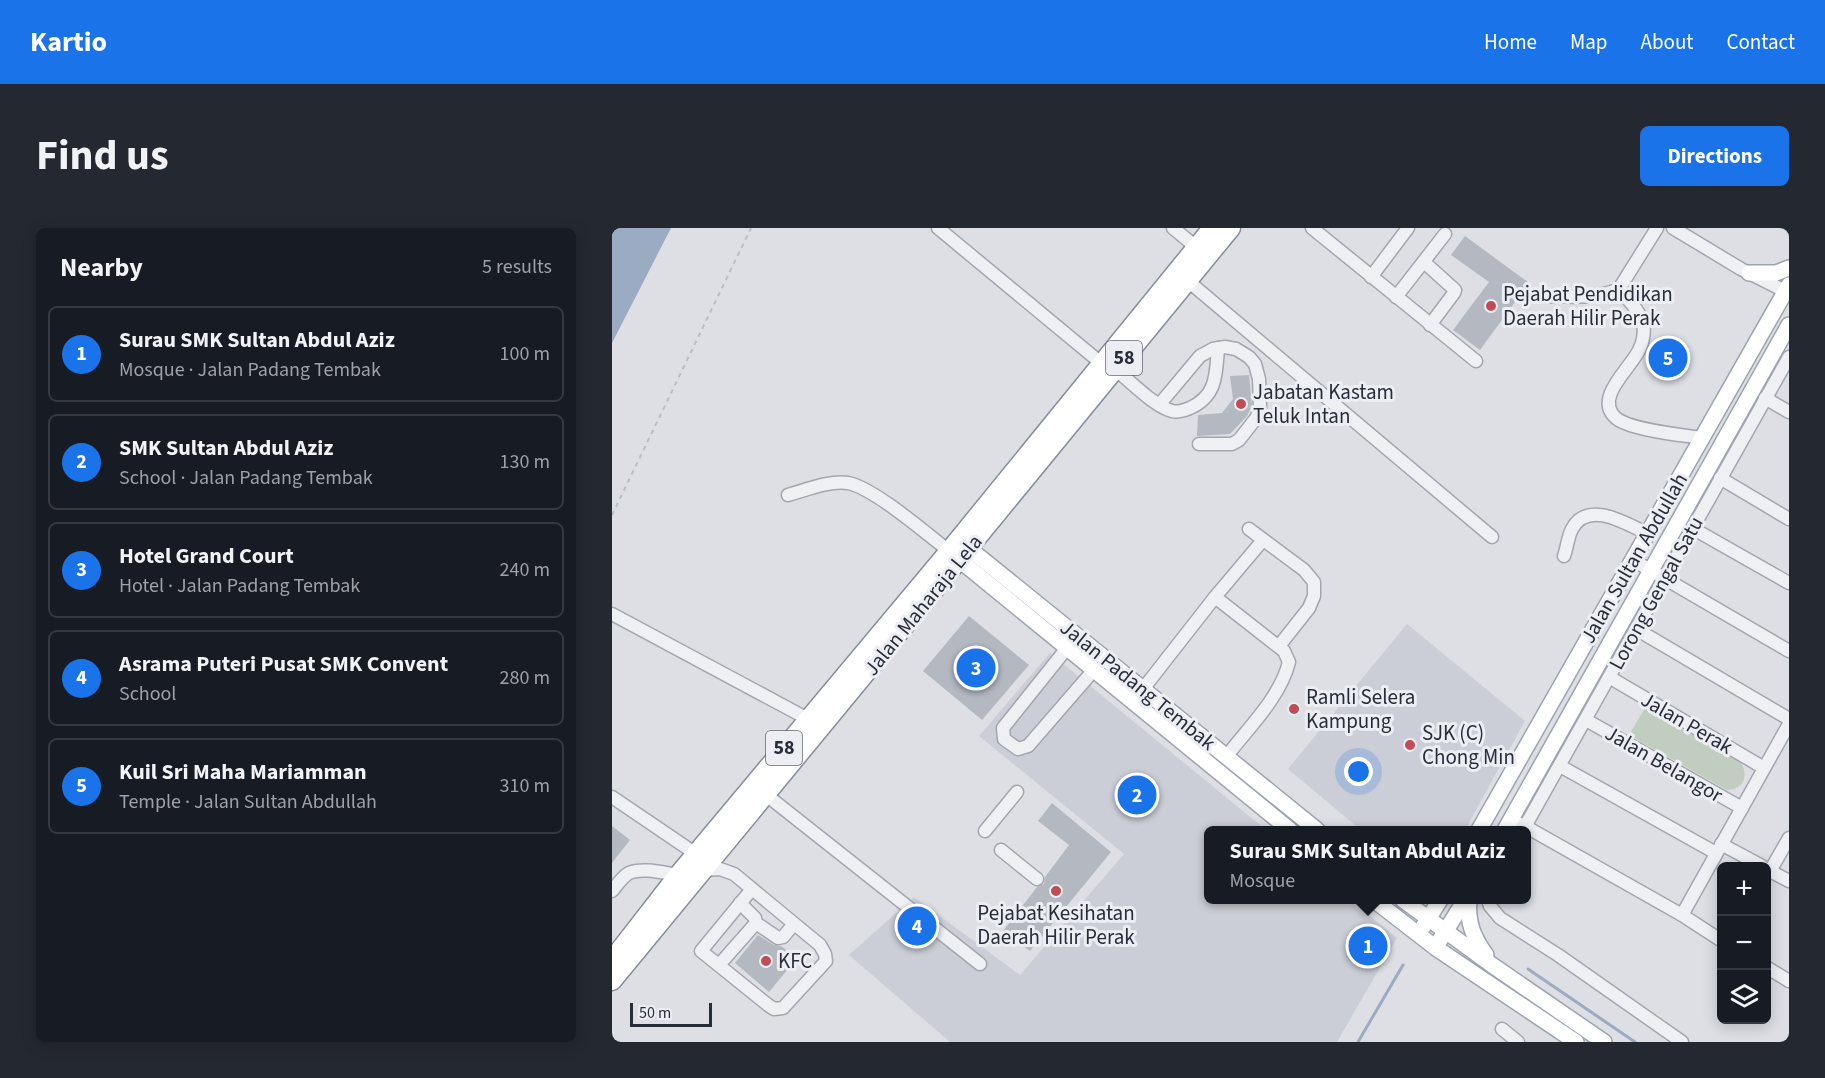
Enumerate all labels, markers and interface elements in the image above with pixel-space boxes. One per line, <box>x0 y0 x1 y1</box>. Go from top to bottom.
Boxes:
text: Kartio <box>30 22 107 62</box>
text: Home <box>1484 27 1537 57</box>
text: Map <box>1570 27 1608 57</box>
text: About <box>1641 27 1693 57</box>
text: Contact <box>1726 27 1795 57</box>
text: Find us <box>36 126 169 186</box>
button: Directions <box>1640 126 1789 186</box>
text: Nearby <box>60 249 143 286</box>
text: 5 results <box>482 253 552 281</box>
place label: Pejabat Pendidikan Daerah Hilir Perak <box>1503 279 1673 333</box>
marker: Pejabat Pendidikan Daerah Hilir Perak <box>1484 299 1498 313</box>
text: Surau SMK Sultan Abdul Aziz <box>119 324 395 356</box>
pin: 5 <box>1648 336 1688 380</box>
text: 1 <box>76 340 87 368</box>
text: 100 m <box>500 340 550 368</box>
road number: 58 <box>1106 341 1142 375</box>
text: Mosque · Jalan Padang Tembak <box>119 356 381 384</box>
place label: Jabatan Kastam Teluk Intan <box>1253 377 1394 431</box>
marker: Jabatan Kastam Teluk Intan <box>1234 397 1248 411</box>
text: SMK Sultan Abdul Aziz <box>119 432 333 464</box>
text: 2 <box>76 448 87 476</box>
text: 130 m <box>500 448 550 476</box>
text: School · Jalan Padang Tembak <box>119 464 373 492</box>
street label: Jalan Sultan Abdullah <box>1573 467 1695 649</box>
street label: Lorong Gengal Satu <box>1601 511 1711 675</box>
street label: Jalan Maharaja Lela <box>857 528 989 682</box>
text: Hotel Grand Court <box>119 540 294 572</box>
text: 3 <box>76 556 87 584</box>
text: 240 m <box>500 556 550 584</box>
text: Hotel · Jalan Padang Tembak <box>119 572 360 600</box>
street label: Jalan Padang Tembak <box>1054 613 1223 758</box>
pin: 3 <box>956 646 996 690</box>
text: Asrama Puteri Pusat SMK Convent <box>119 648 448 680</box>
text: 4 <box>76 664 87 692</box>
text: 280 m <box>500 664 550 692</box>
text: School <box>119 680 176 708</box>
place label: Ramli Selera Kampung <box>1306 682 1415 736</box>
street label: Jalan Perak <box>1635 685 1739 762</box>
marker: Ramli Selera Kampung <box>1287 702 1301 716</box>
place label: SJK (C) Chong Min <box>1422 718 1515 772</box>
street label: Jalan Belangor <box>1600 718 1729 810</box>
road number: 58 <box>766 731 802 765</box>
marker: SJK (C) Chong Min <box>1403 738 1417 752</box>
text: Kuil Sri Maha Mariamman <box>119 756 367 788</box>
your location <box>1344 757 1373 786</box>
text: 5 <box>76 772 87 800</box>
text: 310 m <box>500 772 550 800</box>
pin: 2 <box>1118 772 1156 818</box>
text: Temple · Jalan Sultan Abdullah <box>119 788 377 816</box>
popup <box>1204 826 1531 904</box>
text: Surau SMK Sultan Abdul Aziz <box>1230 835 1505 867</box>
map controls <box>1717 862 1771 1024</box>
button: + <box>1717 862 1771 916</box>
text: Mosque <box>1230 867 1295 895</box>
marker: Pejabat Kesihatan Daerah Hilir Perak <box>1049 884 1063 898</box>
place label: Pejabat Kesihatan Daerah Hilir Perak <box>977 898 1135 952</box>
pin: 4 <box>898 904 936 948</box>
button: − <box>1717 916 1771 970</box>
pin: 1 <box>1348 924 1388 968</box>
place label: KFC <box>778 946 812 976</box>
marker: KFC <box>759 954 773 968</box>
button: layers <box>1717 970 1771 1024</box>
scale bar <box>630 1000 712 1028</box>
text: 50 m <box>639 1002 671 1024</box>

